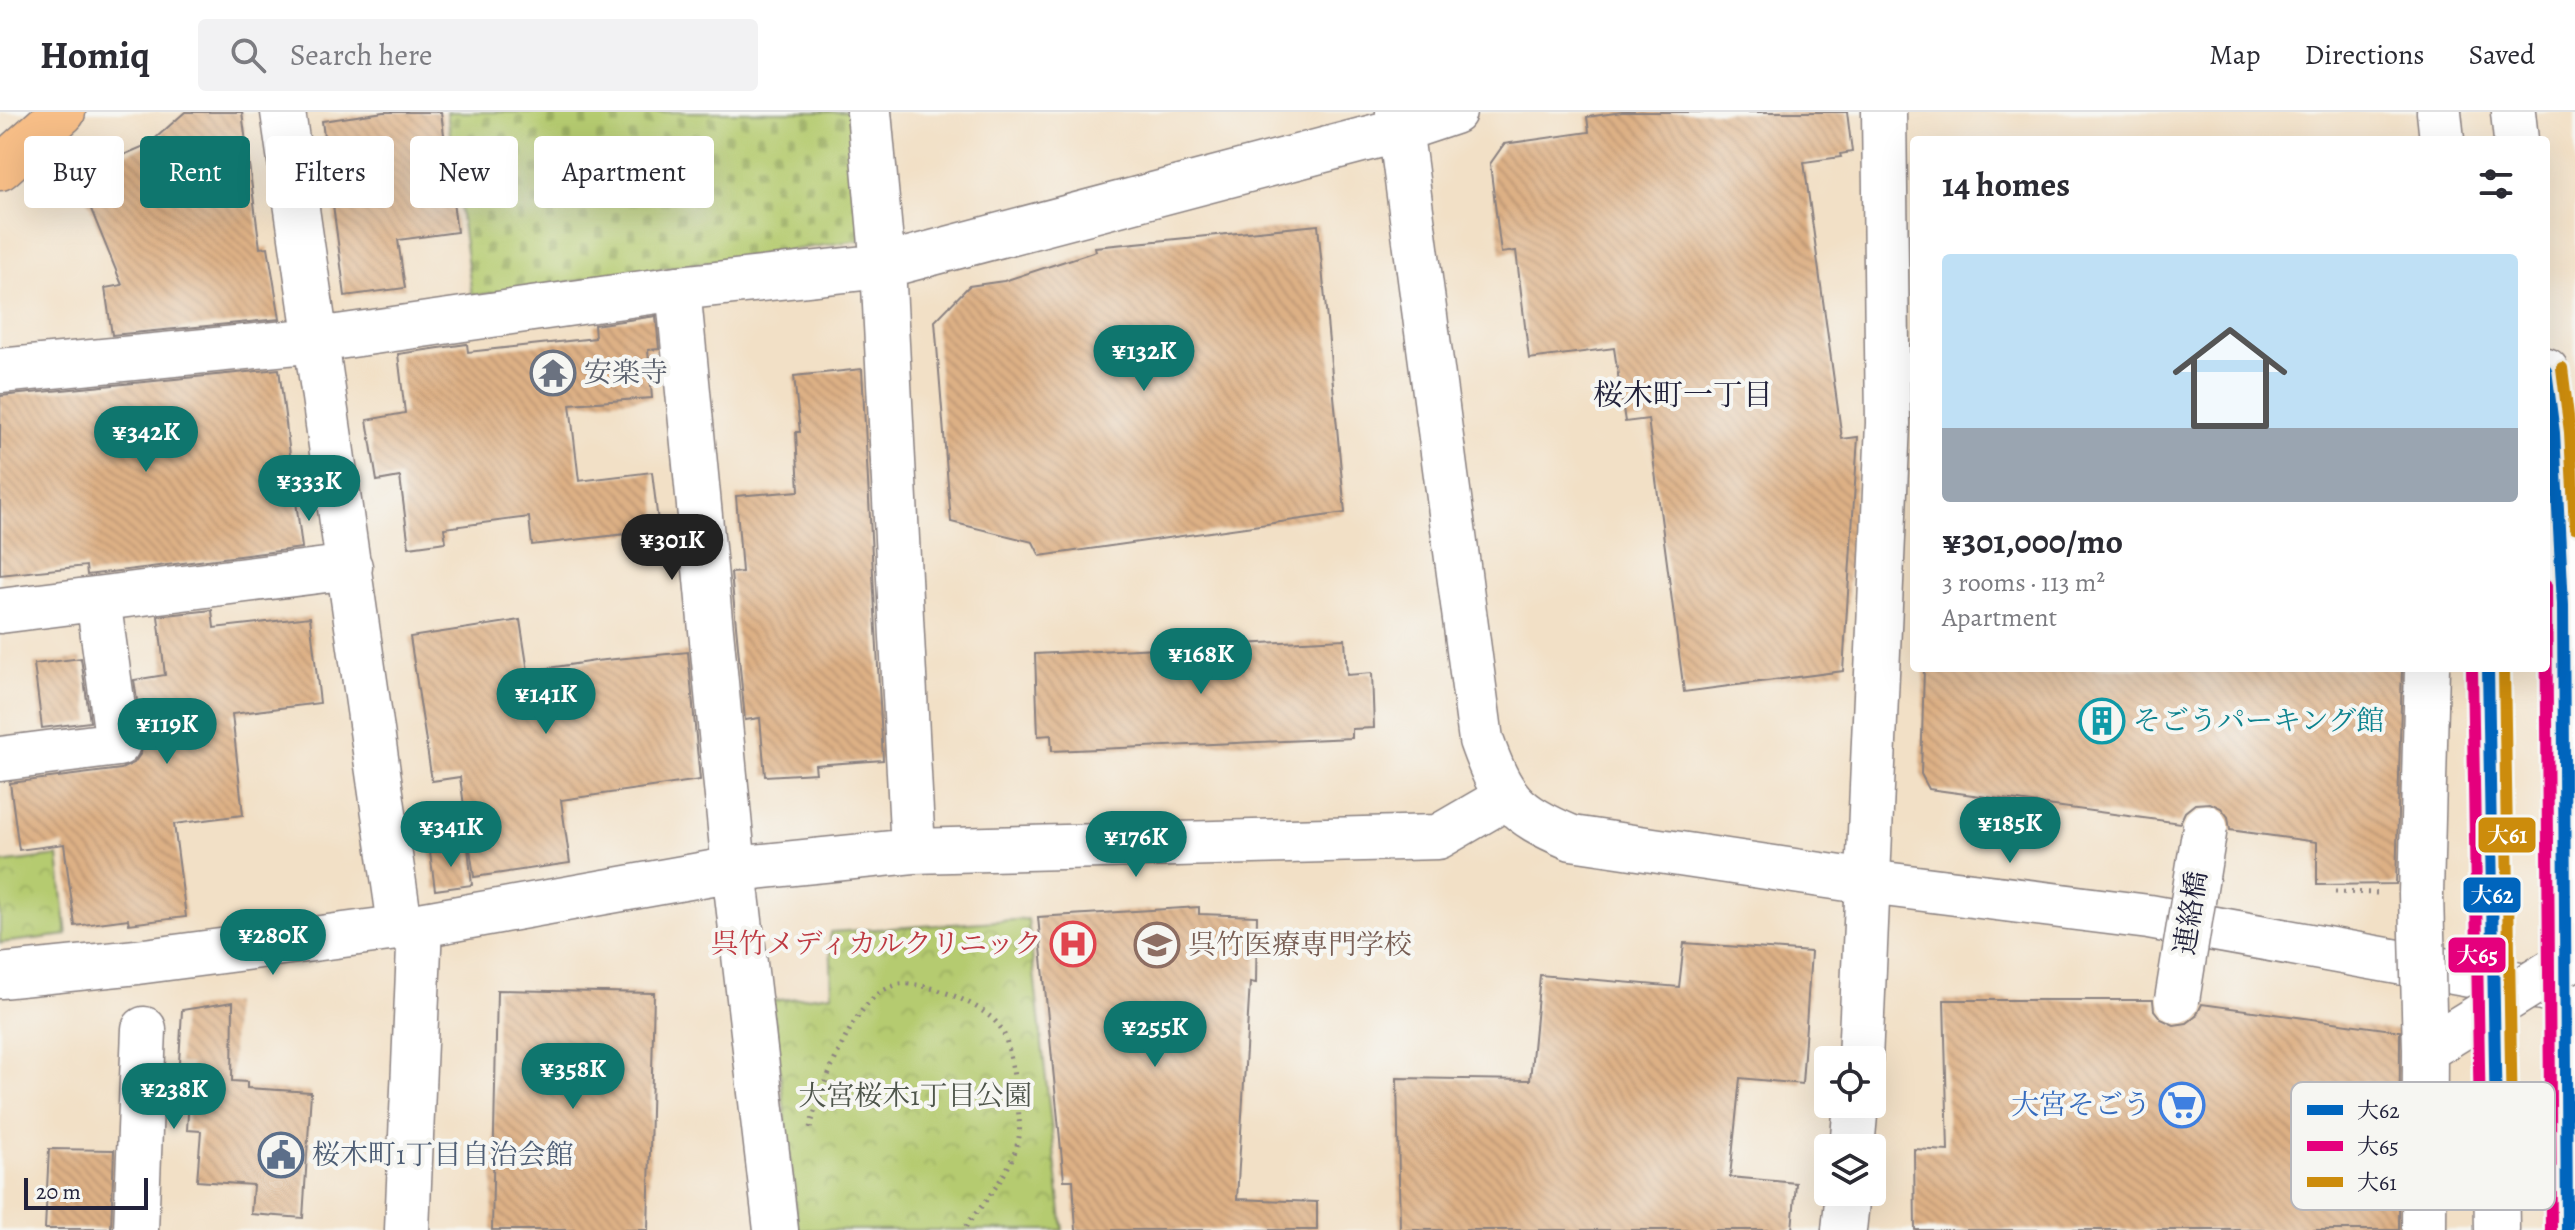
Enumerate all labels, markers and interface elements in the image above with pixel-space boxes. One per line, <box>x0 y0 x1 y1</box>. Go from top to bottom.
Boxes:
search box <box>198 19 758 91</box>
text: Homiq <box>40 29 150 81</box>
icon: search <box>226 33 270 77</box>
text: Search here <box>290 35 433 75</box>
text: Map <box>2209 36 2260 74</box>
text: Directions <box>2304 36 2425 74</box>
text: Saved <box>2469 36 2535 74</box>
chip: Buy <box>24 136 124 208</box>
chip: Rent <box>140 136 250 208</box>
chip: Filters <box>266 136 394 208</box>
chip: New <box>410 136 518 208</box>
chip: Apartment <box>534 136 714 208</box>
text: 14 homes <box>1942 161 2070 208</box>
icon: filters <box>2474 162 2518 206</box>
icon: home <box>2158 306 2302 450</box>
pin: ¥132K <box>1088 325 1200 393</box>
text: ¥132K <box>1111 333 1177 368</box>
temple icon: 安楽寺 <box>529 349 577 397</box>
place label: 安楽寺 <box>584 354 668 392</box>
district label: 桜木町一丁目 <box>1593 375 1773 415</box>
pin: ¥342K <box>90 406 202 474</box>
text: ¥342K <box>112 414 180 449</box>
pin: ¥333K <box>253 455 365 523</box>
text: ¥333K <box>276 463 342 498</box>
pin: ¥301K <box>616 514 728 582</box>
text: ¥301,000/mo <box>1942 518 2123 565</box>
text: ¥301K <box>639 522 705 557</box>
text: 3 rooms · 113 m² <box>1942 565 2105 600</box>
text: Apartment <box>1942 600 2057 635</box>
pin: ¥168K <box>1145 628 1257 696</box>
text: ¥168K <box>1168 636 1234 671</box>
pin: ¥141K <box>490 668 602 736</box>
text: ¥141K <box>515 676 577 711</box>
building icon: そごうパーキング館 <box>2078 697 2126 745</box>
pin: ¥119K <box>111 698 223 766</box>
place label: そごうパーキング館 <box>2133 702 2384 740</box>
text: ¥119K <box>136 706 198 741</box>
pin: ¥185K <box>1954 797 2066 865</box>
pin: ¥341K <box>395 801 507 869</box>
text: ¥185K <box>1978 805 2042 840</box>
text: ¥341K <box>419 809 483 844</box>
pin: ¥176K <box>1080 811 1192 879</box>
line badge: 大61 <box>2477 816 2537 854</box>
text: ¥176K <box>1104 819 1168 854</box>
text: 大61 <box>2487 821 2527 851</box>
street label: 連絡橋 <box>2166 869 2216 957</box>
line badge: 大62 <box>2462 876 2522 914</box>
text: 大62 <box>2471 881 2514 911</box>
pin: ¥280K <box>217 909 329 977</box>
text: ¥280K <box>238 917 308 952</box>
hospital icon: 呉竹メディカルクリニック <box>1049 920 1097 968</box>
school or university icon: 呉竹医療専門学校 <box>1133 921 1181 969</box>
place label: 呉竹メディカルクリニック <box>710 925 1042 963</box>
place label: 呉竹医療専門学校 <box>1188 926 1412 964</box>
line badge: 大65 <box>2447 936 2507 974</box>
text: 大65 <box>2456 941 2498 971</box>
pin: ¥255K <box>1099 1001 1211 1069</box>
text: ¥255K <box>1122 1009 1188 1044</box>
pin: ¥358K <box>517 1043 629 1111</box>
map controls <box>1814 1046 1886 1206</box>
button: locate <box>1814 1046 1886 1118</box>
text: ¥358K <box>540 1051 606 1086</box>
pin: ¥238K <box>118 1063 230 1131</box>
text: ¥238K <box>140 1071 208 1106</box>
park label: 大宮桜木1丁目公園 <box>798 1077 1032 1115</box>
supermarket icon: 大宮そごう <box>2158 1081 2206 1129</box>
legend <box>2291 1082 2555 1210</box>
place label: 大宮そごう <box>2011 1086 2151 1124</box>
text: 大62 <box>2357 1096 2400 1126</box>
public building icon: 桜木町1丁目自治会館 <box>257 1131 305 1179</box>
text: 大65 <box>2357 1132 2399 1162</box>
button: layers <box>1814 1134 1886 1206</box>
place label: 桜木町1丁目自治会館 <box>312 1136 574 1174</box>
text: 大61 <box>2357 1168 2397 1198</box>
scale bar <box>24 1174 148 1210</box>
text: 20 m <box>36 1177 81 1207</box>

